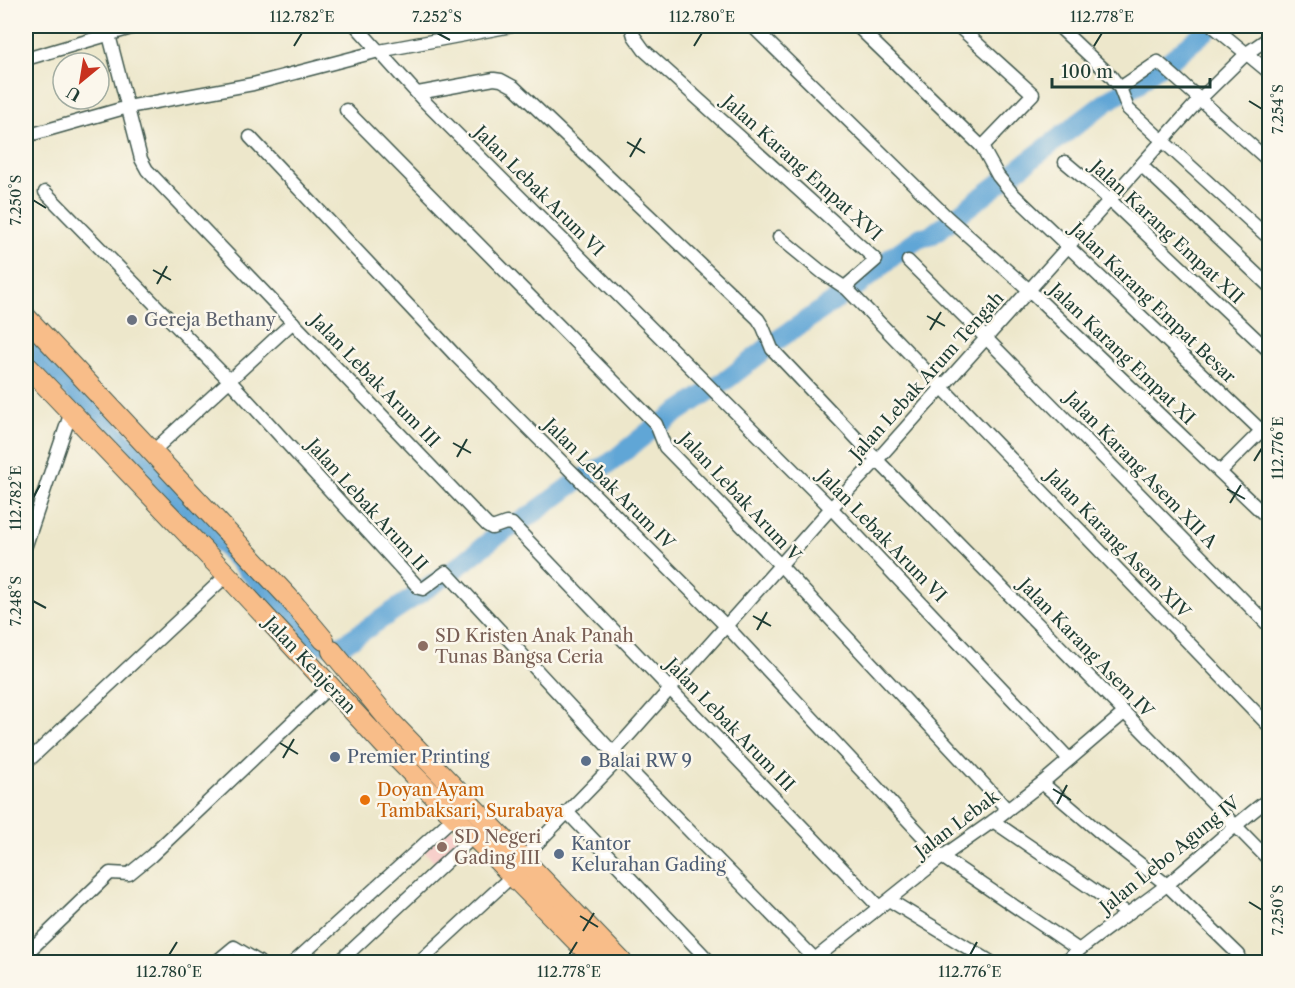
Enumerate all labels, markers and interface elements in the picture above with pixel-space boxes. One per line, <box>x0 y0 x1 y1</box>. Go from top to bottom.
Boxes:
text: 112.782°E <box>269 7 335 26</box>
text: 7.252°S <box>412 7 462 26</box>
text: 112.780°E <box>669 7 735 26</box>
text: 112.778°E <box>1070 7 1134 26</box>
north arrow <box>51 51 111 111</box>
scale bar <box>1052 51 1210 89</box>
text: 100 m <box>1061 61 1113 83</box>
text: U <box>63 82 84 106</box>
text: 7.254°S <box>1268 84 1287 134</box>
street label: Jalan Karang Empat XVI <box>715 89 886 245</box>
street label: Jalan Lebak Arum VI <box>467 119 609 261</box>
street label: Jalan Karang Empat XII <box>1084 153 1248 309</box>
text: 7.250°S <box>6 175 25 225</box>
street label: Jalan Karang Empat Besar <box>1064 216 1240 388</box>
street label: Jalan Karang Empat XI <box>1042 277 1199 429</box>
street label: Jalan Lebak Arum Tengah <box>843 287 1009 467</box>
street label: Jalan Lebak Arum III <box>304 308 444 452</box>
place label: Gereja Bethany <box>144 309 277 331</box>
marker: Gereja Bethany <box>125 313 139 327</box>
street label: Jalan Karang Asem XII A <box>1058 385 1222 553</box>
street label: Jalan Lebak Arum IV <box>537 412 680 555</box>
text: 112.776°E <box>1268 416 1287 480</box>
street label: Jalan Lebak Arum V <box>672 426 806 567</box>
street label: Jalan Lebak Arum II <box>300 432 432 576</box>
street label: Jalan Lebak Arum VI <box>811 463 951 607</box>
street label: Jalan Karang Asem XIV <box>1039 463 1195 624</box>
text: 112.782°E <box>6 465 25 531</box>
street label: Jalan Karang Asem IV <box>1012 572 1159 723</box>
text: 7.248°S <box>6 576 25 626</box>
street label: Jalan Kenjeran <box>257 610 361 718</box>
place label: SD Kristen Anak Panah Tunas Bangsa Ceria <box>435 625 634 668</box>
marker: SD Kristen Anak Panah Tunas Bangsa Ceria <box>416 639 430 653</box>
street label: Jalan Lebak Arum III <box>659 652 799 796</box>
place label: Premier Printing <box>347 746 490 768</box>
marker: Premier Printing <box>328 750 342 764</box>
place label: Balai RW 9 <box>598 750 692 772</box>
marker: Balai RW 9 <box>579 754 593 768</box>
place label: Doyan Ayam Tambaksari, Surabaya <box>377 779 564 822</box>
street label: Jalan Lebak <box>908 784 1004 864</box>
street label: Jalan Lebo Agung IV <box>1093 791 1245 920</box>
marker: Doyan Ayam Tambaksari, Surabaya <box>358 793 372 807</box>
place label: SD Negeri Gading III <box>454 826 542 869</box>
place label: Kantor Kelurahan Gading <box>571 833 727 876</box>
marker: SD Negeri Gading III <box>435 840 449 854</box>
marker: Kantor Kelurahan Gading <box>552 847 566 861</box>
text: 7.250°S <box>1268 885 1287 935</box>
text: 112.780°E <box>136 962 202 981</box>
text: 112.778°E <box>537 962 601 981</box>
text: 112.776°E <box>938 962 1002 981</box>

